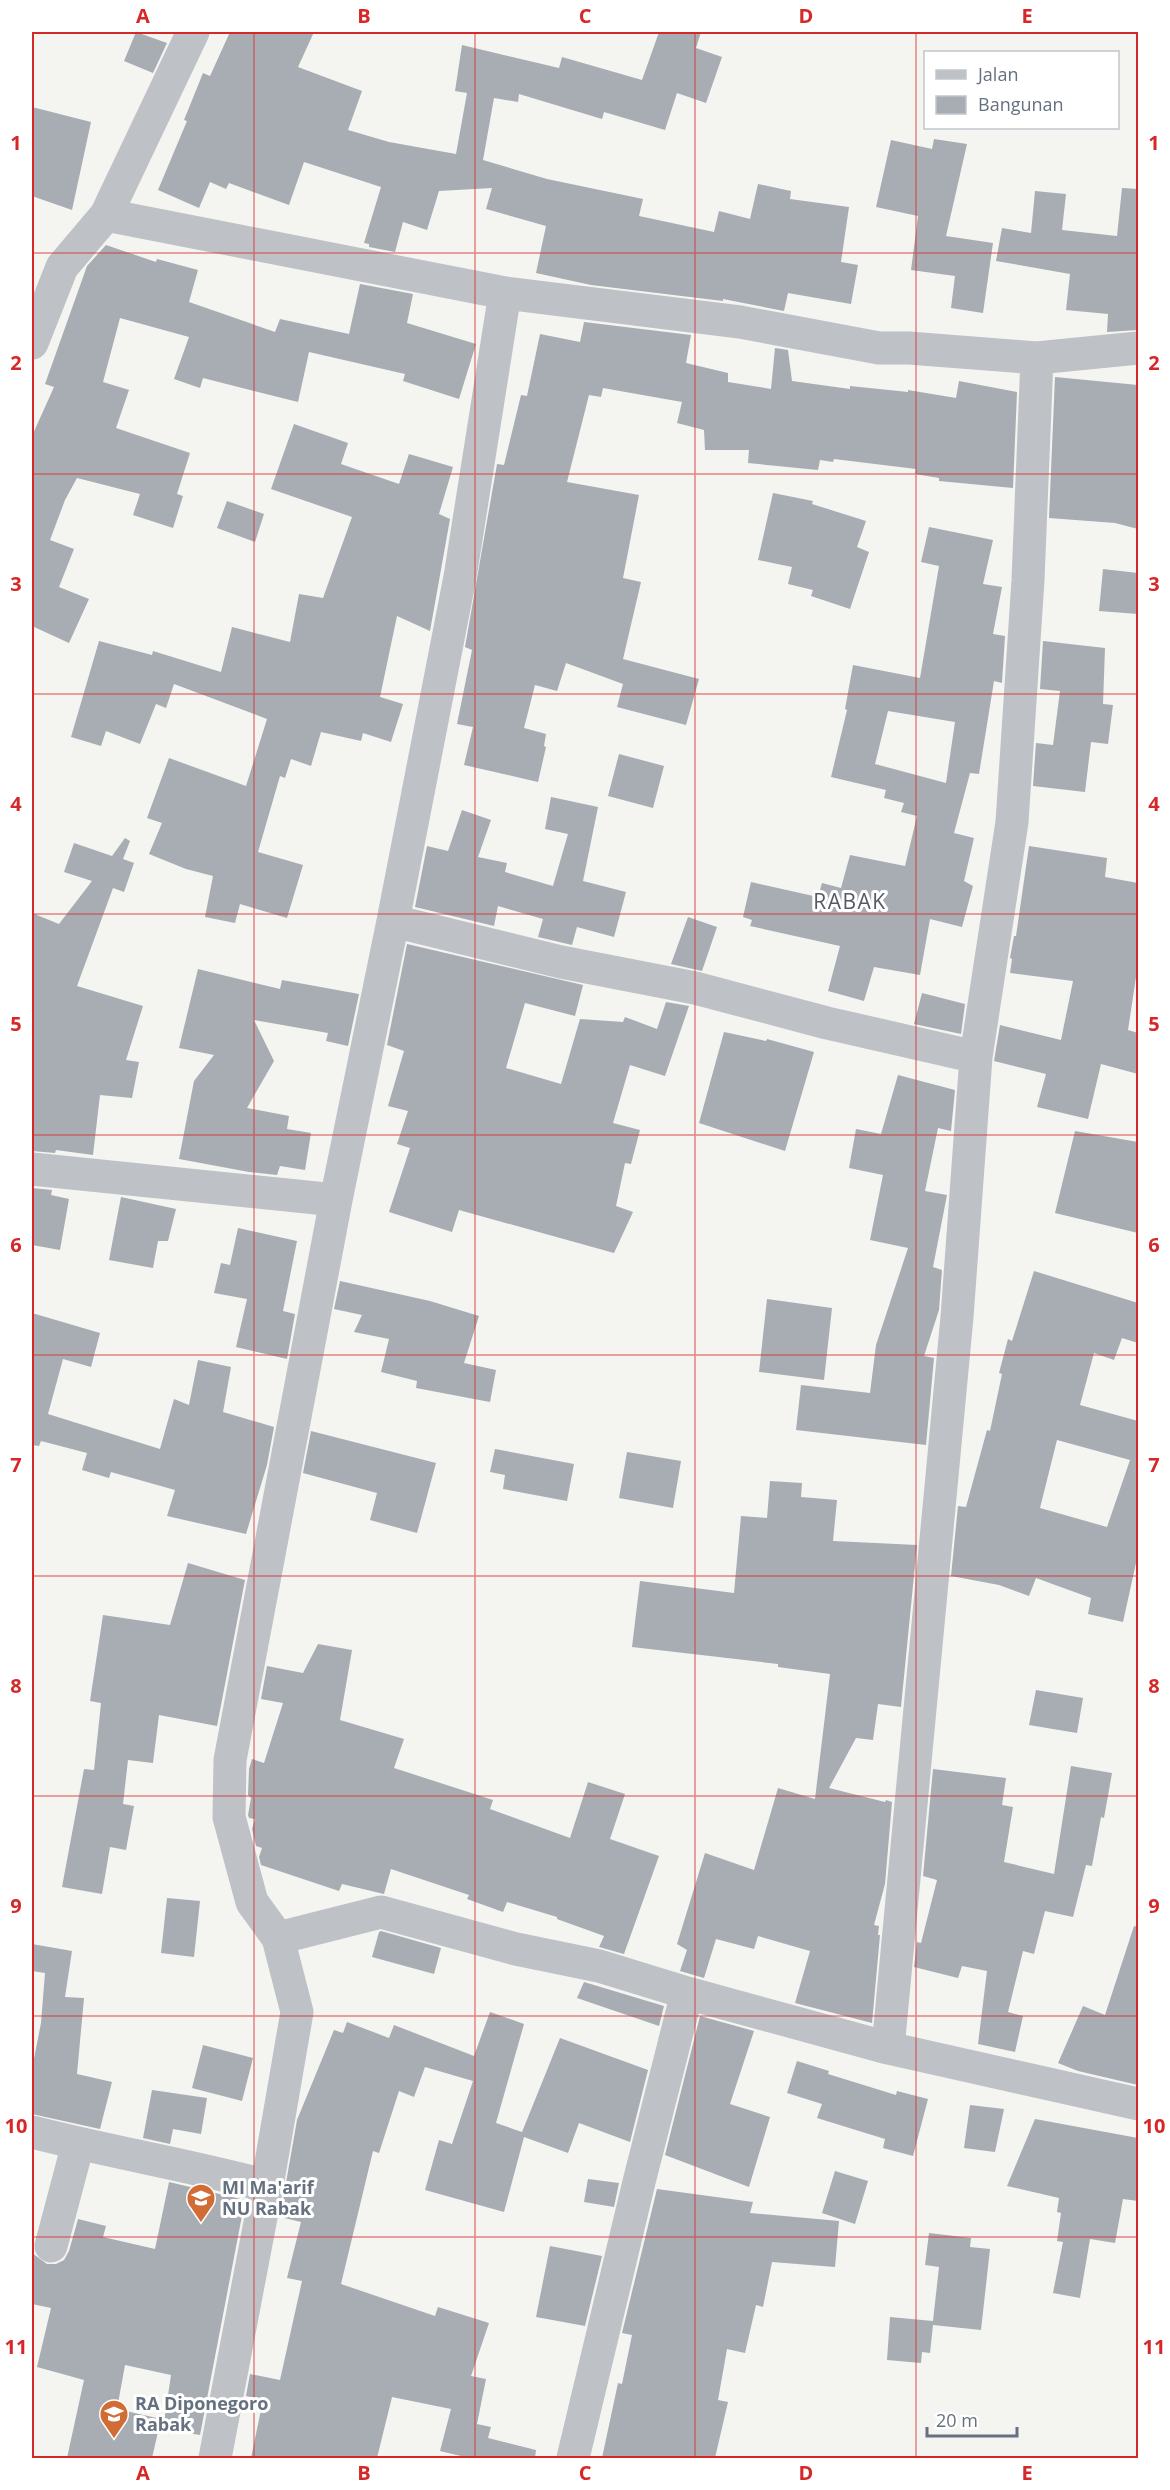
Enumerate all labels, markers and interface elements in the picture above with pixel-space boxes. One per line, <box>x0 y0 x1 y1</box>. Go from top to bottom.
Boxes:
text: A <box>136 2 150 29</box>
text: B <box>357 2 371 29</box>
text: C <box>579 2 592 29</box>
text: D <box>799 2 813 29</box>
text: E <box>1021 2 1033 29</box>
legend <box>924 51 1119 129</box>
text: Jalan <box>976 62 1018 86</box>
text: Bangunan <box>978 92 1064 116</box>
text: 1 <box>10 129 22 156</box>
text: 1 <box>1148 129 1160 156</box>
text: 2 <box>10 349 22 376</box>
text: 2 <box>1148 349 1160 376</box>
text: 3 <box>10 570 22 597</box>
text: 3 <box>1148 570 1160 597</box>
text: 4 <box>10 790 22 817</box>
text: 4 <box>1148 790 1160 817</box>
district label: RABAK <box>813 887 887 915</box>
text: 5 <box>10 1010 22 1037</box>
text: 5 <box>1148 1010 1160 1037</box>
text: 6 <box>10 1231 22 1258</box>
text: 6 <box>1148 1231 1160 1258</box>
text: 7 <box>10 1451 22 1478</box>
text: 7 <box>1148 1451 1160 1478</box>
text: 8 <box>10 1672 22 1699</box>
text: 8 <box>1148 1672 1160 1699</box>
text: 9 <box>10 1892 22 1919</box>
text: 9 <box>1148 1892 1160 1919</box>
text: 10 <box>5 2112 27 2139</box>
text: 10 <box>1143 2112 1165 2139</box>
place label: MI Ma'arif NU Rabak <box>222 2175 315 2220</box>
school or university icon: MI Ma'arif NU Rabak <box>185 2182 217 2224</box>
text: 11 <box>5 2333 27 2360</box>
text: 11 <box>1143 2333 1165 2360</box>
place label: RA Diponegoro Rabak <box>135 2391 268 2436</box>
school or university icon: RA Diponegoro Rabak <box>98 2398 130 2440</box>
scale bar <box>927 2400 1017 2438</box>
text: 20 m <box>936 2408 978 2432</box>
text: A <box>136 2459 150 2486</box>
text: B <box>357 2459 371 2486</box>
text: C <box>579 2459 592 2486</box>
text: D <box>799 2459 813 2486</box>
text: E <box>1021 2459 1033 2486</box>

